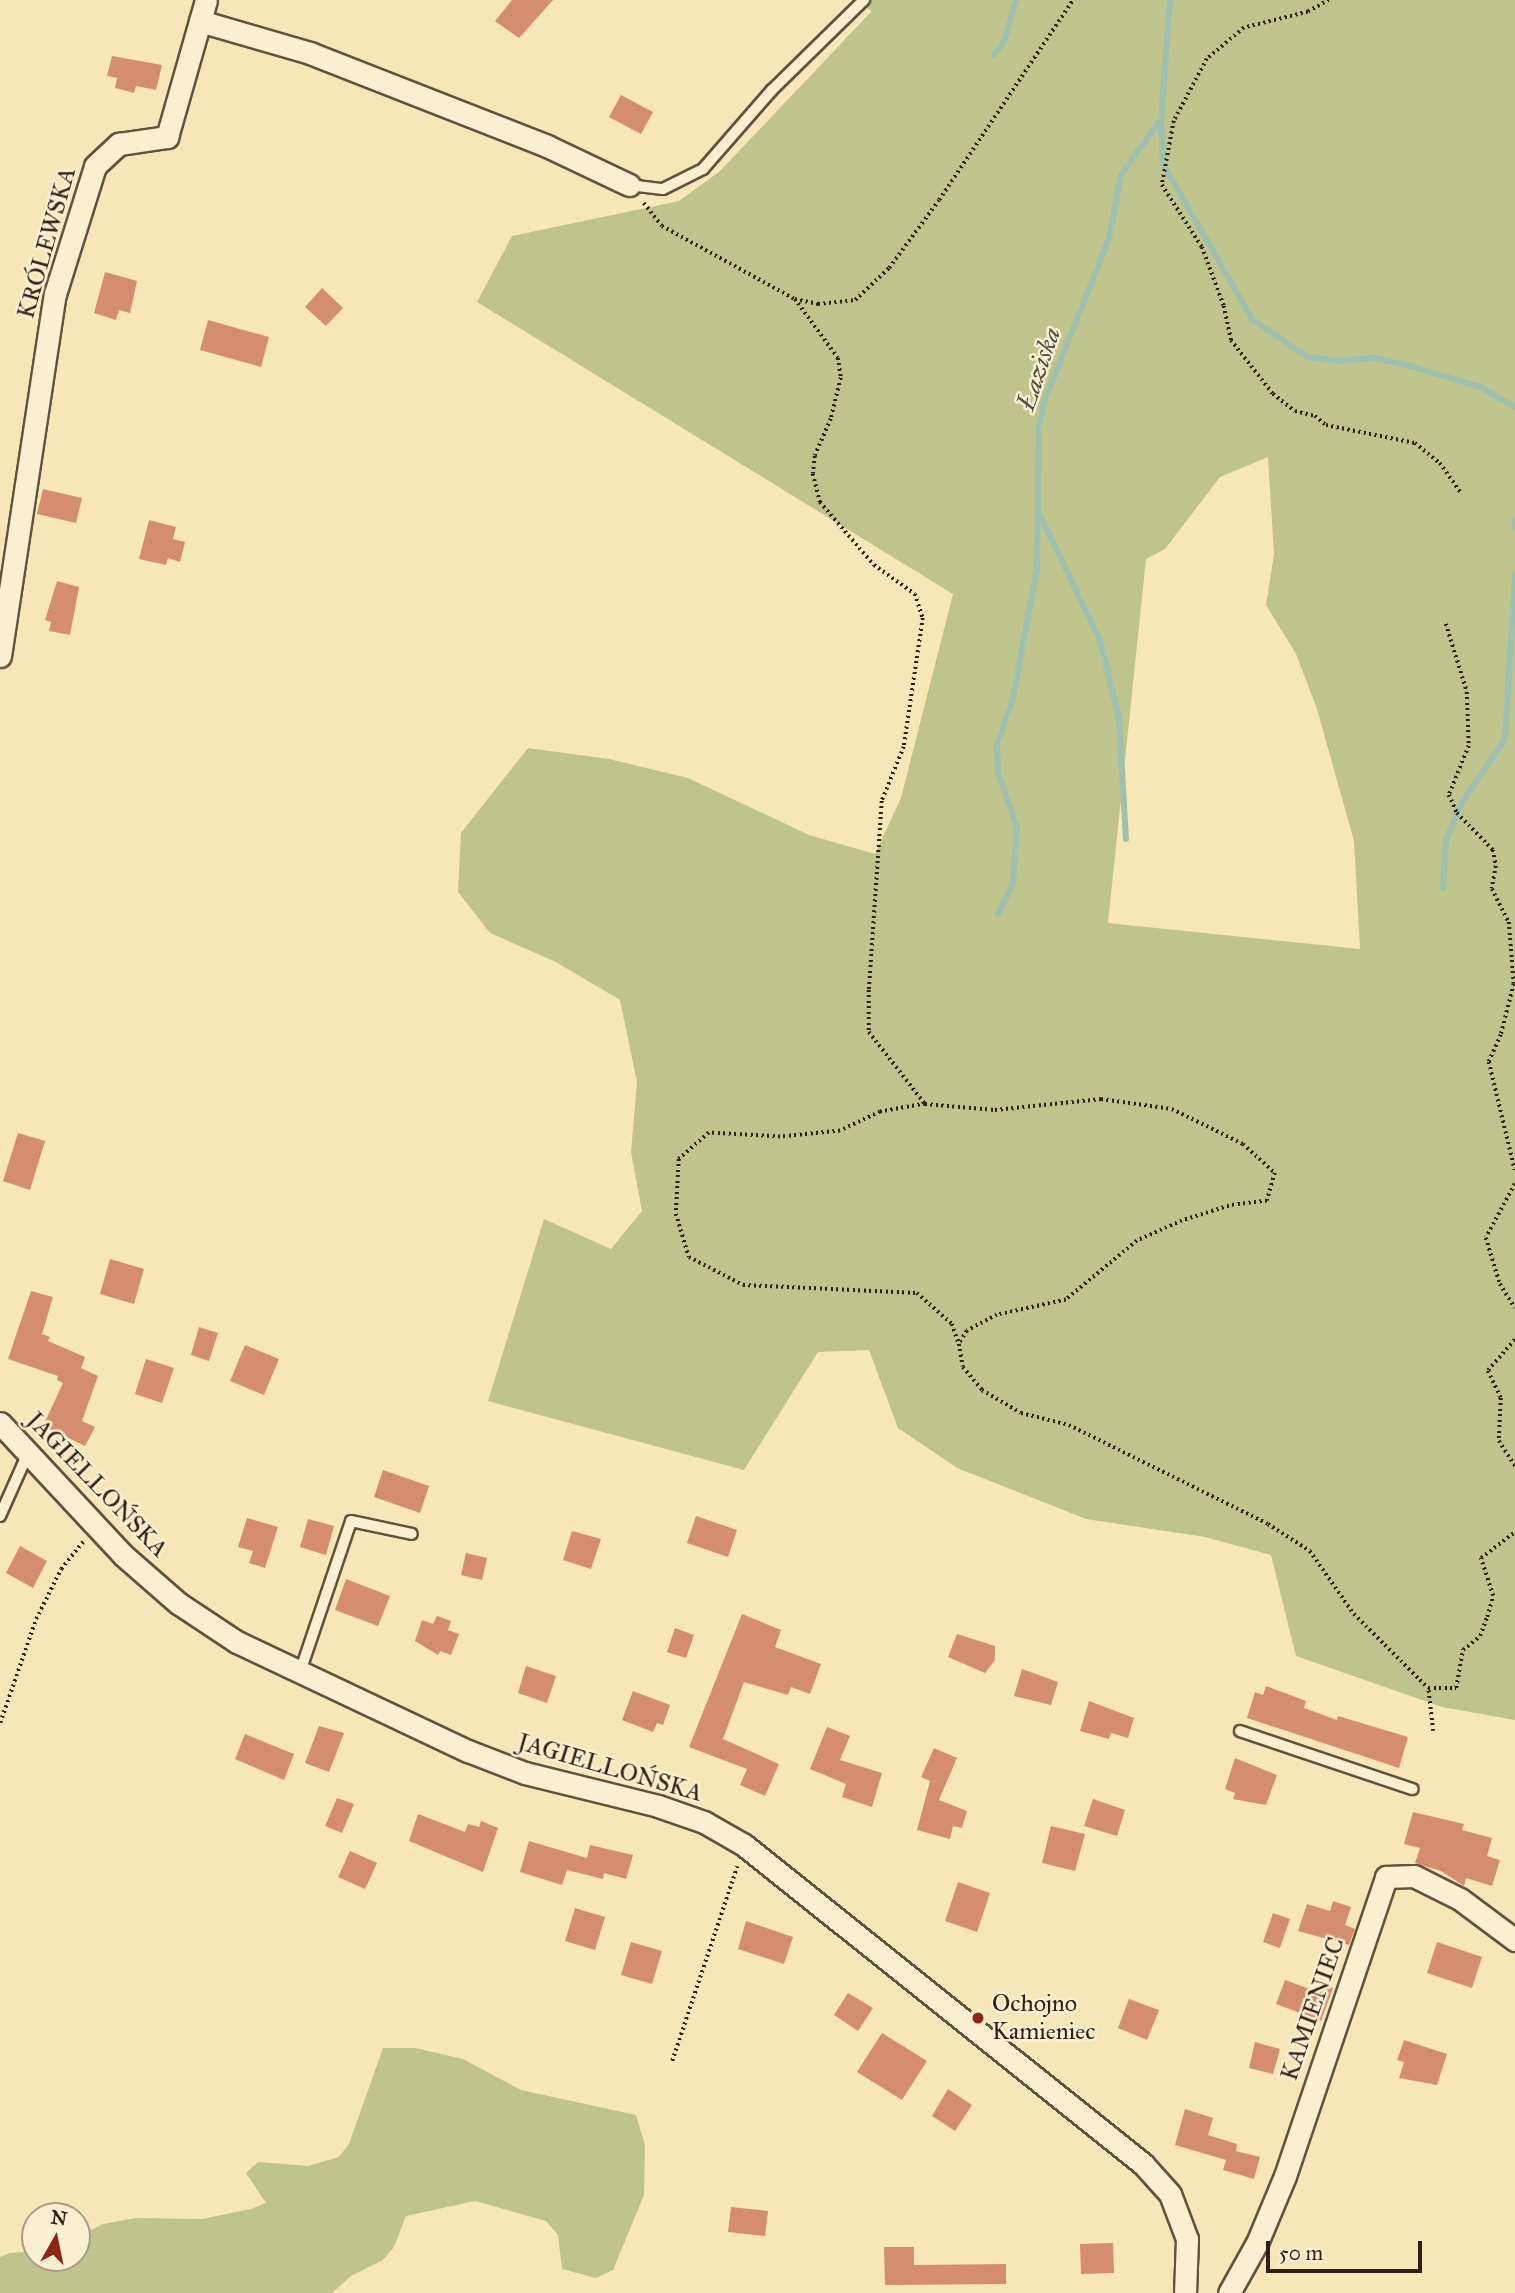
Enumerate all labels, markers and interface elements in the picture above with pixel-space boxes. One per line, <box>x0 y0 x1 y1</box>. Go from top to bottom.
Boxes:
street label: KRÓLEWSKA <box>12 164 82 322</box>
water label: Łaziska <box>1010 323 1068 415</box>
street label: JAGIELLOŃSKA <box>20 1406 174 1564</box>
street label: JAGIELLOŃSKA <box>514 1728 706 1808</box>
street label: KAMIENIEC <box>1275 1934 1351 2084</box>
place label: Ochojno Kamieniec <box>992 1990 1095 2046</box>
marker: Ochojno Kamieniec <box>970 2010 986 2026</box>
north arrow <box>21 2202 91 2272</box>
text: N <box>49 2205 69 2230</box>
scale bar <box>1270 2226 1426 2270</box>
text: 50 m <box>1279 2240 1323 2266</box>

